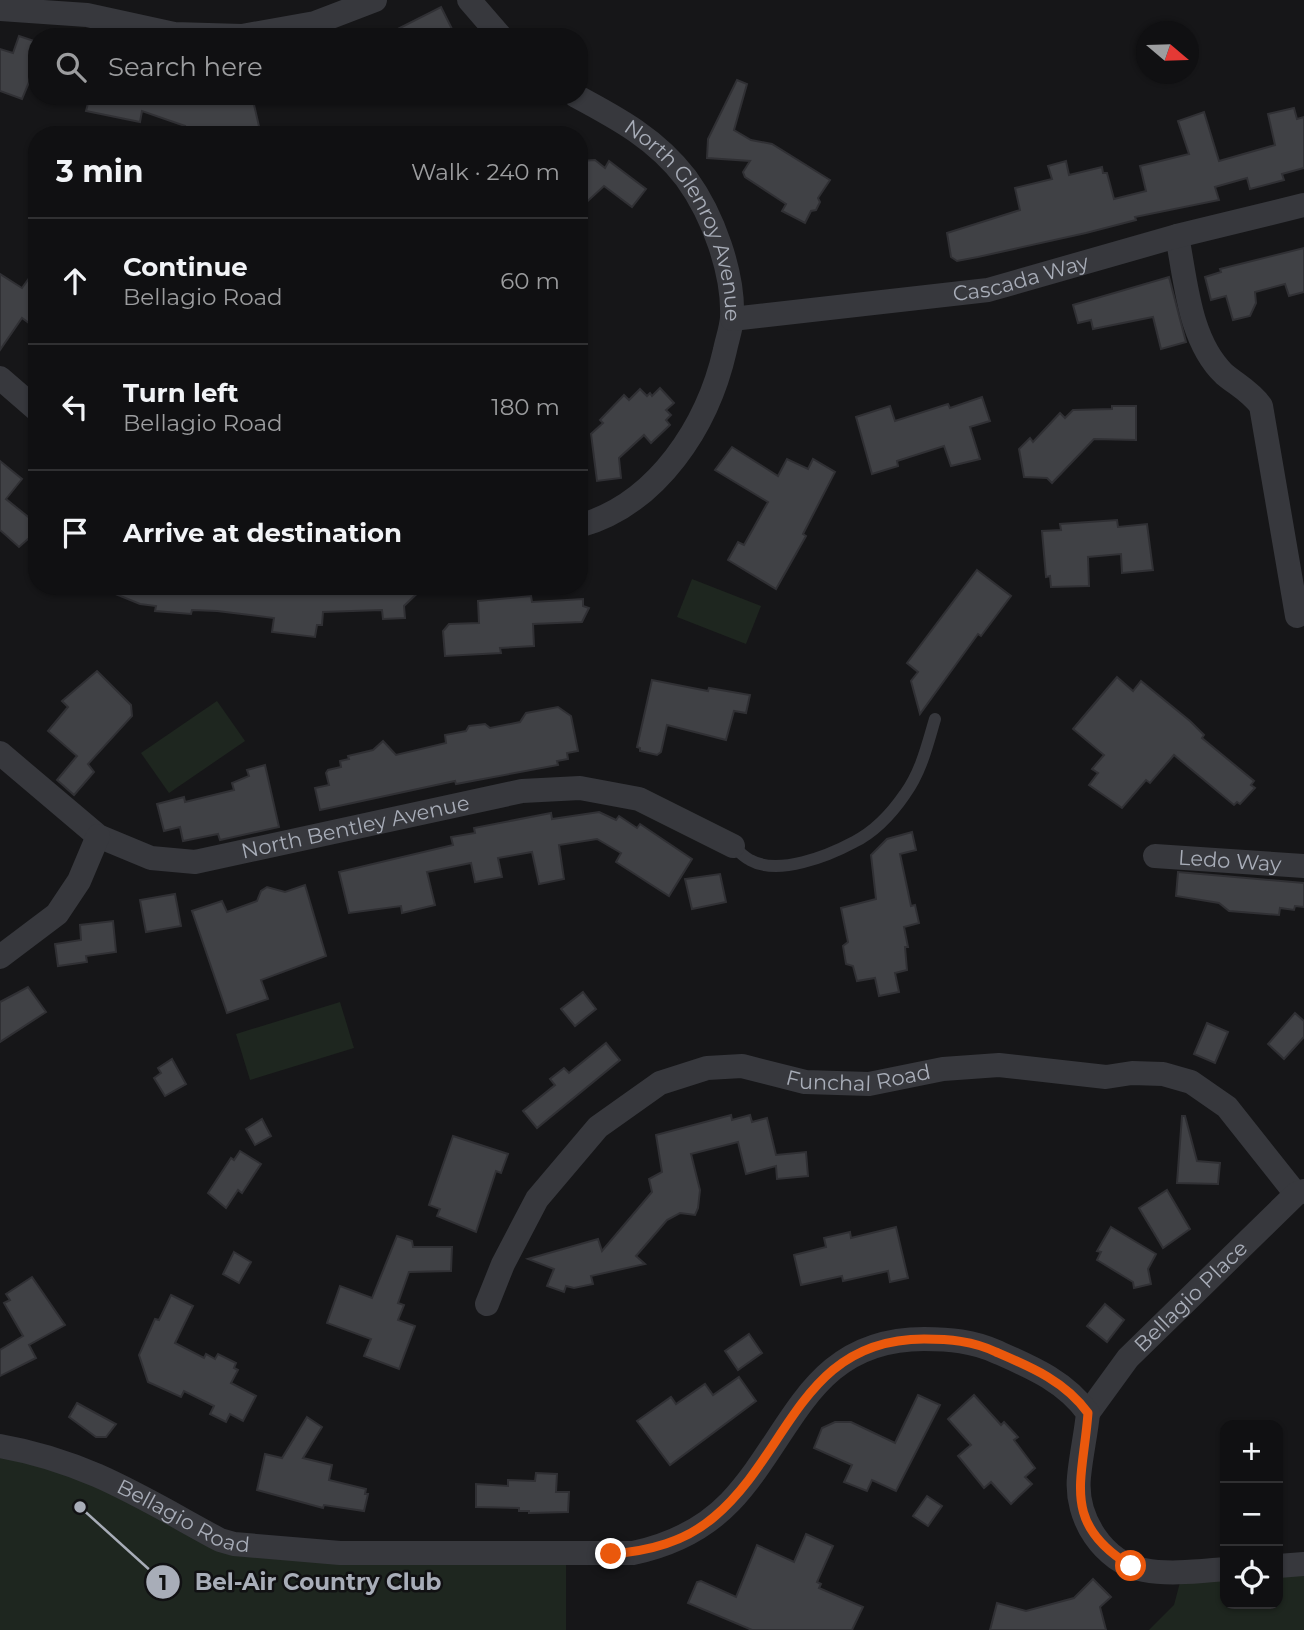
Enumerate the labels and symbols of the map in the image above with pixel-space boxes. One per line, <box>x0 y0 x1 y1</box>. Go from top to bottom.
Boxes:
north arrow <box>1136 21 1199 84</box>
street label: North Glenroy Avenue <box>620 114 745 322</box>
street label: Cascada Way <box>951 249 1092 306</box>
street label: North Bentley Avenue <box>239 790 472 864</box>
street label: Ledo Way <box>1177 845 1283 876</box>
street label: Funchal Road <box>784 1059 933 1096</box>
street label: Bellagio Place <box>1129 1235 1252 1357</box>
street label: Bellagio Road <box>113 1474 251 1557</box>
route end <box>595 1538 626 1569</box>
route start <box>1115 1550 1146 1581</box>
callout: Bel-Air Country Club <box>145 1560 455 1604</box>
text: Bel-Air Country Club <box>195 1568 441 1596</box>
text: 1 <box>159 1570 167 1595</box>

